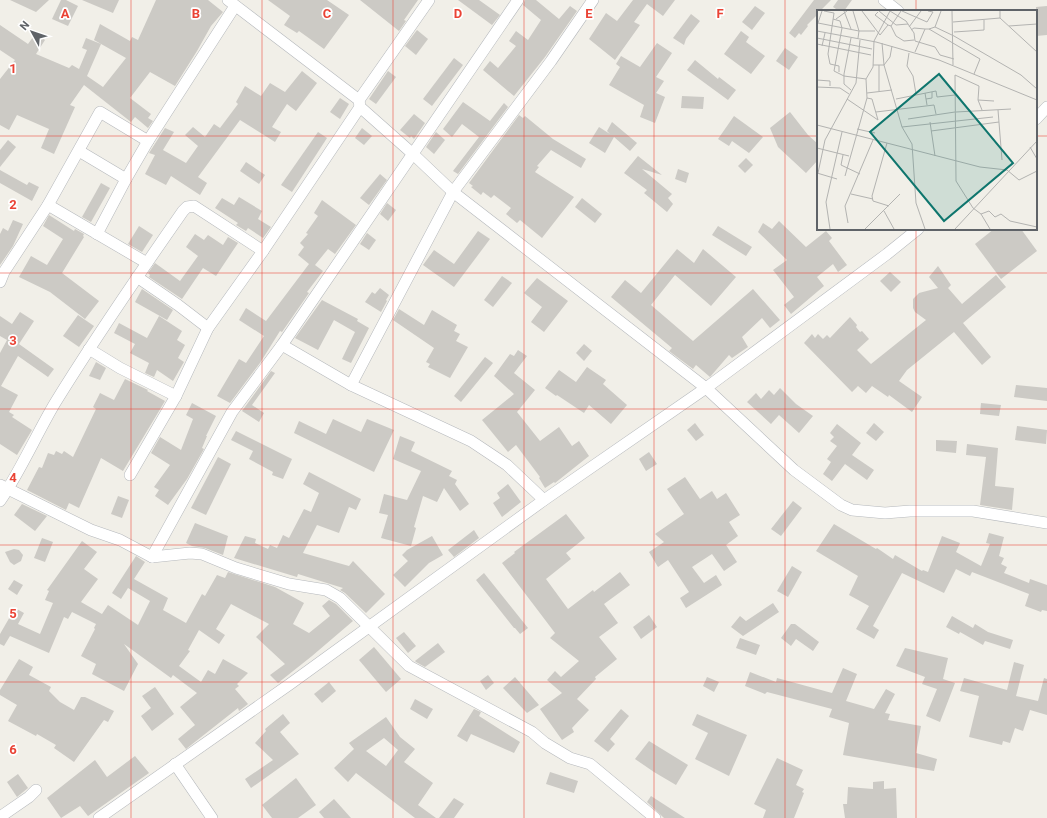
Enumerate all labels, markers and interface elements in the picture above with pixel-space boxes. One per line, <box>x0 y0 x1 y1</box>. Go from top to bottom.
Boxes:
text: A <box>61 6 70 21</box>
text: B <box>192 6 200 21</box>
text: C <box>323 6 332 21</box>
text: D <box>454 6 462 21</box>
text: E <box>585 6 593 21</box>
text: F <box>716 6 724 21</box>
inset map <box>817 10 1037 230</box>
north arrow <box>12 12 52 52</box>
text: N <box>17 19 32 33</box>
text: 1 <box>9 61 17 76</box>
text: 2 <box>9 197 17 212</box>
text: 3 <box>9 333 17 348</box>
text: 4 <box>9 470 17 485</box>
text: 5 <box>9 606 17 621</box>
text: 6 <box>9 742 17 757</box>

